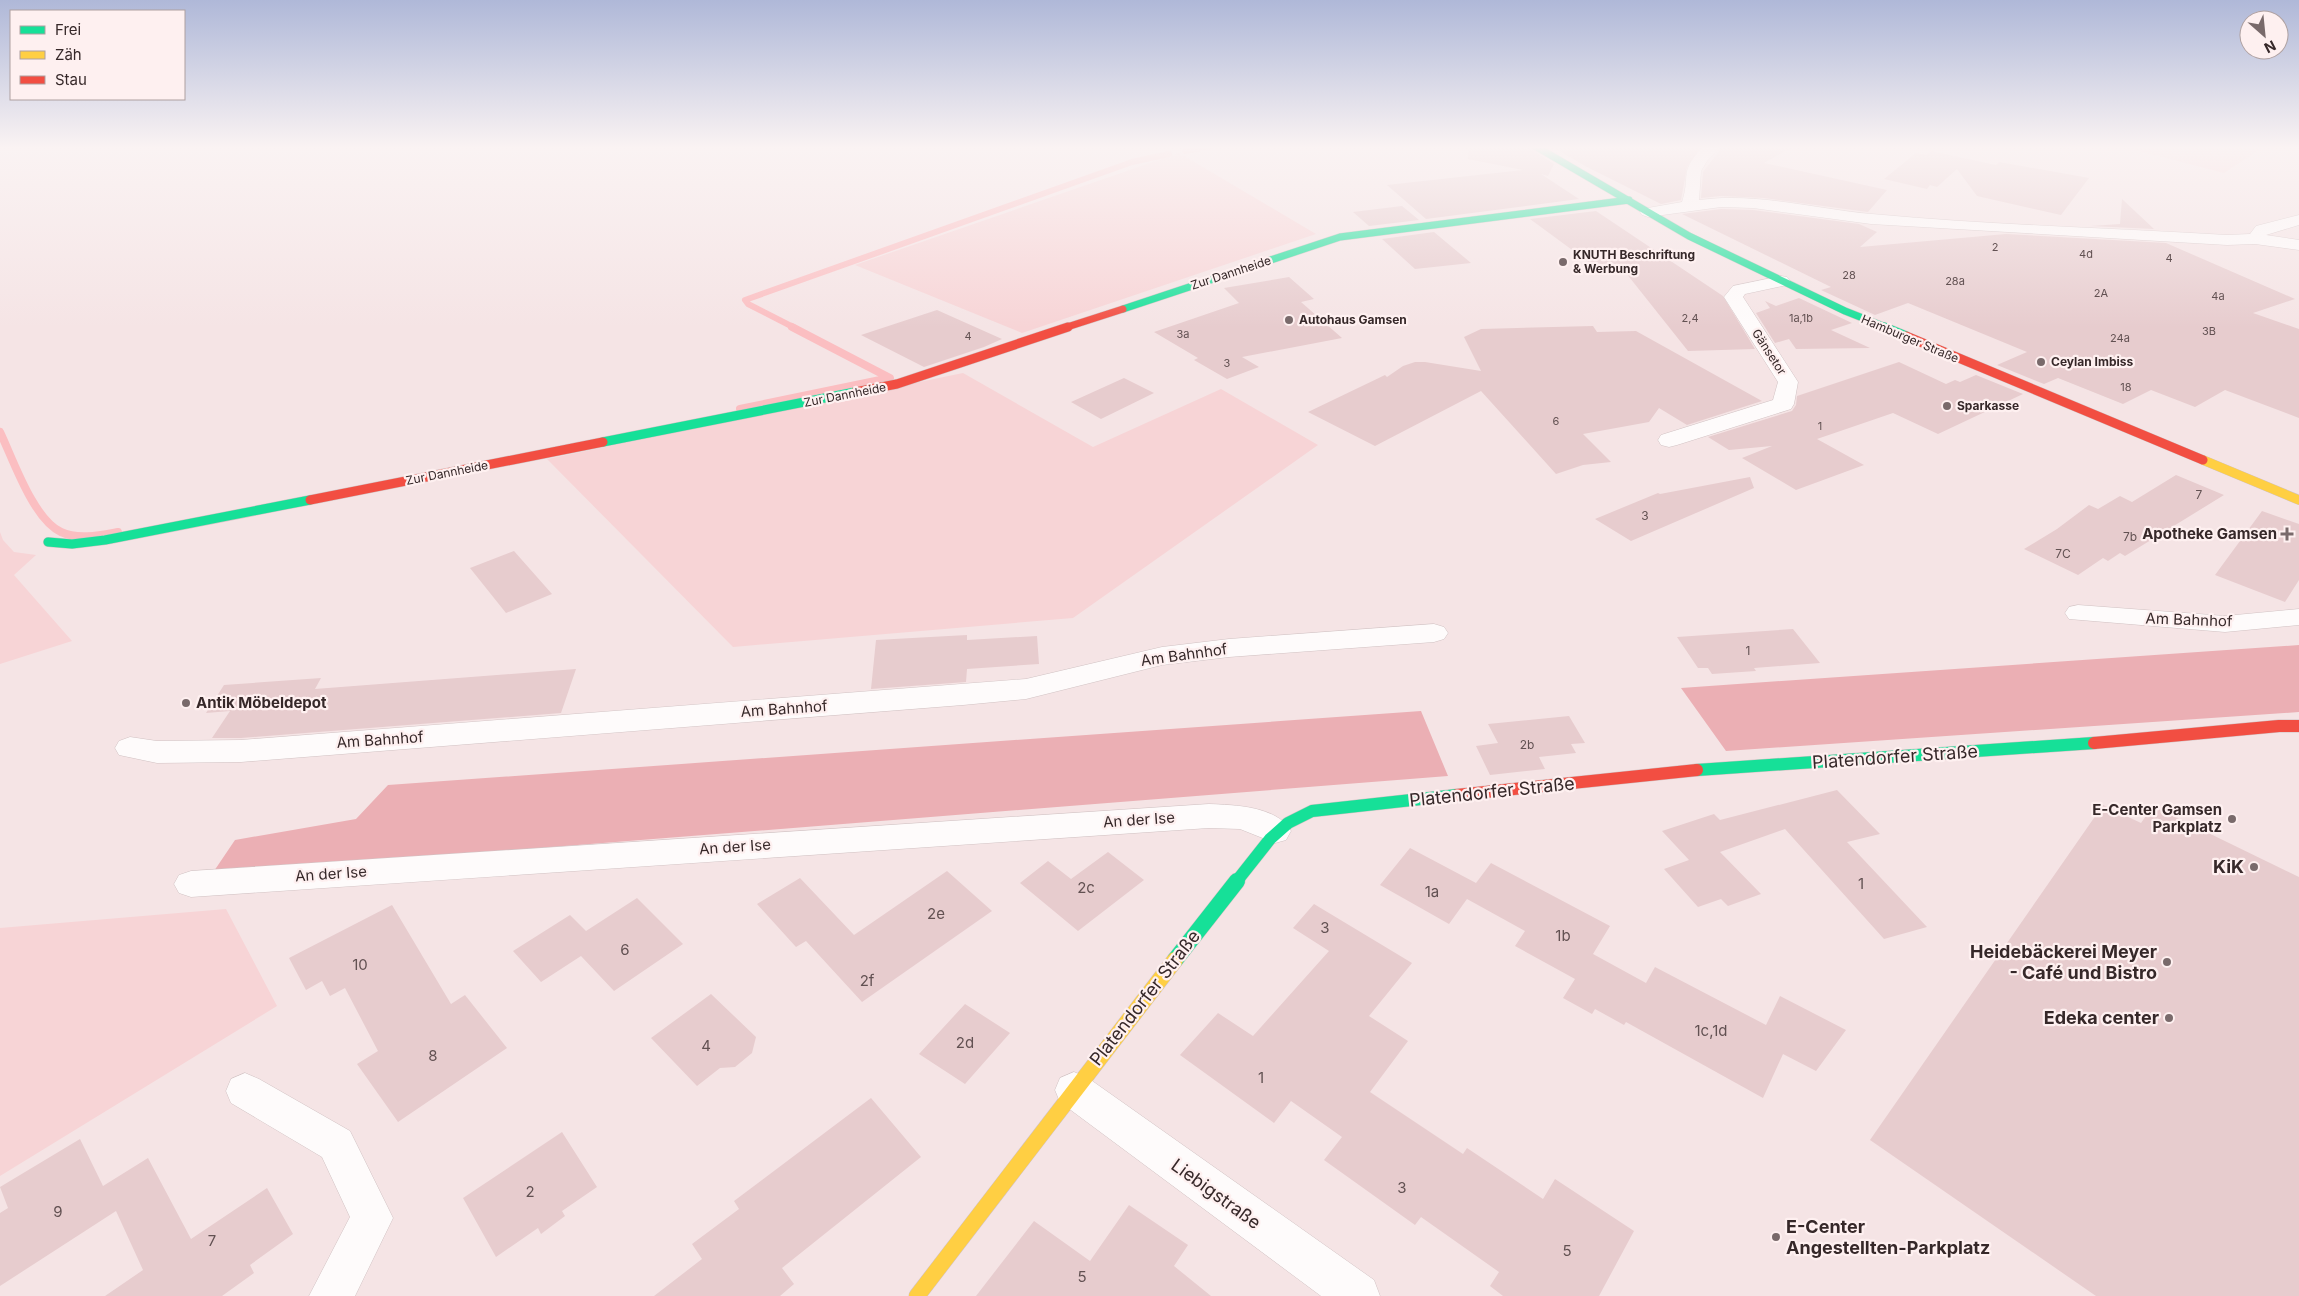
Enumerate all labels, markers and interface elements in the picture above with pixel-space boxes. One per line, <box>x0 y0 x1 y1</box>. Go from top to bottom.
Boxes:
legend <box>10 10 185 100</box>
north arrow <box>2239 10 2289 60</box>
text: Frei <box>55 20 81 39</box>
text: N <box>2262 37 2279 57</box>
text: Zäh <box>55 45 82 64</box>
text: Stau <box>55 70 87 89</box>
house number: 2 <box>1992 240 1998 254</box>
place label: KNUTH Beschriftung & Werbung <box>1573 247 1695 276</box>
house number: 4d <box>2079 247 2093 261</box>
house number: 4 <box>2165 251 2173 265</box>
street label: Zur Dannheide <box>1189 252 1273 293</box>
marker: KNUTH Beschriftung & Werbung <box>1557 256 1569 268</box>
house number: 28 <box>1842 268 1856 282</box>
house number: 28a <box>1945 274 1965 288</box>
house number: 2A <box>2094 286 2109 300</box>
house number: 4a <box>2211 289 2225 303</box>
house number: 2,4 <box>1682 311 1698 325</box>
house number: 1a,1b <box>1789 311 1813 325</box>
street label: Hamburger Straße <box>1859 311 1961 366</box>
place label: Autohaus Gamsen <box>1299 312 1407 327</box>
marker: Autohaus Gamsen <box>1283 314 1295 326</box>
house number: 3B <box>2202 324 2216 338</box>
street label: Gänsetor <box>1749 326 1790 378</box>
house number: 3a <box>1177 327 1189 341</box>
house number: 4 <box>964 329 972 343</box>
house number: 24a <box>2110 331 2130 345</box>
place label: Ceylan Imbiss <box>2051 354 2133 369</box>
house number: 3 <box>1224 356 1231 370</box>
marker: Ceylan Imbiss <box>2035 356 2047 368</box>
street label: Zur Dannheide <box>803 379 887 410</box>
house number: 18 <box>2120 380 2132 394</box>
place label: Sparkasse <box>1957 398 2019 413</box>
marker: Sparkasse <box>1941 400 1953 412</box>
house number: 6 <box>1553 414 1560 428</box>
house number: 1 <box>1818 419 1822 433</box>
street label: Zur Dannheide <box>405 457 489 488</box>
house number: 7 <box>2196 487 2203 502</box>
house number: 3 <box>1641 508 1649 523</box>
place label: Apotheke Gamsen <box>2142 524 2277 543</box>
marker: Apotheke Gamsen <box>2281 528 2293 540</box>
house number: 7b <box>2123 529 2137 544</box>
house number: 7C <box>2055 546 2071 561</box>
street label: Am Bahnhof <box>2145 608 2233 631</box>
street label: Am Bahnhof <box>1139 639 1229 670</box>
house number: 1 <box>1746 643 1750 658</box>
place label: Antik Möbeldepot <box>196 693 327 712</box>
street label: Am Bahnhof <box>740 696 829 721</box>
marker: Antik Möbeldepot <box>180 697 192 709</box>
street label: Am Bahnhof <box>336 727 425 752</box>
house number: 2b <box>1520 737 1534 752</box>
street label: Platendorfer Straße <box>1811 740 1979 773</box>
street label: Platendorfer Straße <box>1408 772 1576 811</box>
place label: E-Center Gamsen Parkplatz <box>2092 800 2222 836</box>
street label: An der Ise <box>1102 808 1176 831</box>
marker: E-Center Gamsen Parkplatz <box>2226 813 2238 825</box>
street label: An der Ise <box>698 835 772 858</box>
place label: KiK <box>2213 856 2244 877</box>
marker: KiK <box>2248 861 2260 873</box>
street label: An der Ise <box>294 862 368 885</box>
house number: 1 <box>1858 874 1864 893</box>
house number: 2c <box>1077 878 1095 897</box>
house number: 1a <box>1425 882 1439 901</box>
house number: 2e <box>927 904 945 923</box>
house number: 3 <box>1320 918 1330 937</box>
street label: Platendorfer Straße <box>1085 926 1204 1070</box>
house number: 1b <box>1555 926 1571 945</box>
house number: 6 <box>620 940 630 959</box>
place label: Heidebäckerei Meyer - Café und Bistro <box>1970 941 2157 983</box>
house number: 10 <box>352 955 368 974</box>
marker: Heidebäckerei Meyer - Café und Bistro <box>2161 956 2173 968</box>
house number: 2f <box>860 971 875 990</box>
place label: Edeka center <box>2044 1007 2159 1028</box>
marker: Edeka center <box>2163 1012 2175 1024</box>
house number: 1c,1d <box>1695 1021 1727 1040</box>
house number: 2d <box>956 1033 974 1052</box>
house number: 4 <box>701 1036 711 1055</box>
house number: 8 <box>428 1046 438 1065</box>
house number: 1 <box>1258 1068 1264 1087</box>
street label: Liebigstraße <box>1168 1154 1265 1233</box>
house number: 3 <box>1397 1178 1407 1197</box>
house number: 2 <box>525 1182 535 1201</box>
house number: 9 <box>53 1202 63 1221</box>
place label: E-Center Angestellten-Parkplatz <box>1786 1216 1990 1258</box>
house number: 7 <box>208 1231 216 1250</box>
marker: E-Center Angestellten-Parkplatz <box>1770 1231 1782 1243</box>
house number: 5 <box>1562 1241 1572 1260</box>
house number: 5 <box>1077 1267 1087 1286</box>

